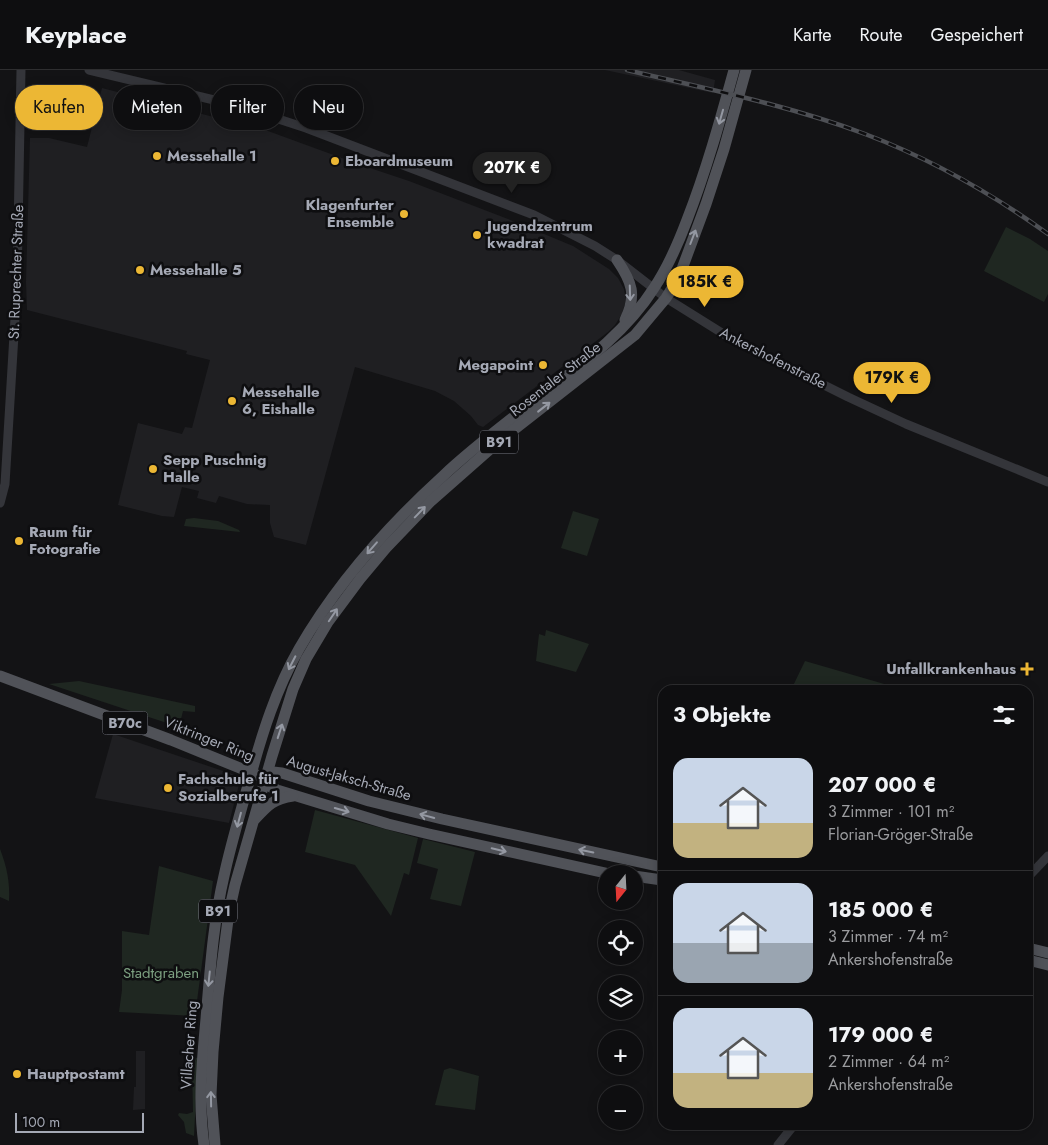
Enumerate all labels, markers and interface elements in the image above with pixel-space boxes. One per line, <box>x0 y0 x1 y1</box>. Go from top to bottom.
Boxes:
text: Keyplace <box>25 17 127 52</box>
text: Karte <box>793 22 832 48</box>
text: Route <box>860 22 902 48</box>
text: Gespeichert <box>930 22 1023 48</box>
chip: Kaufen <box>15 85 103 130</box>
chip: Mieten <box>113 85 201 130</box>
chip: Filter <box>211 85 284 130</box>
chip: Neu <box>294 85 363 130</box>
one-way arrow <box>716 108 725 124</box>
place label: Messehalle 1 <box>167 145 257 167</box>
marker: Messehalle 1 <box>151 150 163 162</box>
place label: Eboardmuseum <box>345 150 453 172</box>
pin: 207K € <box>471 152 553 194</box>
marker: Eboardmuseum <box>329 155 341 167</box>
text: 207K € <box>483 156 541 179</box>
place label: Klagenfurter Ensemble <box>306 194 395 233</box>
street label: St. Ruprechter Straße <box>3 204 29 340</box>
marker: Klagenfurter Ensemble <box>398 208 410 220</box>
place label: Jugendzentrum kwadrat <box>484 215 593 254</box>
marker: Jugendzentrum kwadrat <box>471 229 483 241</box>
one-way arrow <box>689 230 698 246</box>
place label: Messehalle 5 <box>150 259 242 281</box>
marker: Messehalle 5 <box>134 264 146 276</box>
pin: 185K € <box>664 266 746 308</box>
text: 185K € <box>678 270 732 293</box>
one-way arrow <box>626 285 635 301</box>
street label: Ankershofenstraße <box>716 322 830 395</box>
street label: Rosentaler Straße <box>505 336 605 422</box>
place label: Megapoint <box>458 354 533 376</box>
marker: Megapoint <box>537 359 549 371</box>
pin: 179K € <box>851 362 933 404</box>
text: 179K € <box>865 366 919 389</box>
place label: Messehalle 6, Eishalle <box>242 381 320 420</box>
marker: Messehalle 6, Eishalle <box>226 395 238 407</box>
one-way arrow <box>537 402 550 413</box>
road number: B91 <box>480 431 518 454</box>
place label: Sepp Puschnig Halle <box>163 449 266 488</box>
marker: Sepp Puschnig Halle <box>147 463 159 475</box>
one-way arrow <box>414 506 426 519</box>
place label: Raum für Fotografie <box>29 521 101 560</box>
marker: Raum für Fotografie <box>13 535 25 547</box>
one-way arrow <box>366 541 377 554</box>
one-way arrow <box>328 609 338 623</box>
one-way arrow <box>287 655 297 670</box>
place label: Unfallkrankenhaus <box>886 658 1016 680</box>
marker: Unfallkrankenhaus <box>1020 662 1034 676</box>
text: 3 Objekte <box>673 700 771 730</box>
icon: filters <box>990 701 1018 729</box>
road number: B70c <box>102 711 148 734</box>
street label: Viktringer Ring <box>161 711 257 767</box>
one-way arrow <box>276 724 285 739</box>
street label: August-Jaksch-Straße <box>284 750 414 806</box>
place label: Fachschule für Sozialberufe 1 <box>178 768 279 807</box>
text: 207 000 € <box>828 770 936 800</box>
icon: home <box>713 778 773 838</box>
marker: Fachschule für Sozialberufe 1 <box>162 782 174 794</box>
text: 3 Zimmer · 101 m² <box>828 800 954 823</box>
one-way arrow <box>333 806 349 816</box>
one-way arrow <box>420 810 436 820</box>
one-way arrow <box>234 811 243 827</box>
text: Florian-Gröger-Straße <box>828 823 973 846</box>
one-way arrow <box>491 846 507 855</box>
one-way arrow <box>578 846 594 856</box>
north arrow <box>598 865 642 910</box>
map controls <box>598 865 643 1130</box>
text: 185 000 € <box>828 895 933 925</box>
road number: B91 <box>199 899 237 922</box>
icon: home <box>713 903 773 963</box>
button: locate <box>598 920 643 965</box>
text: 3 Zimmer · 74 m² <box>828 925 948 948</box>
text: Ankershofenstraße <box>828 948 953 971</box>
park label: Stadtgraben <box>123 962 199 984</box>
one-way arrow <box>204 971 214 987</box>
button: layers <box>598 975 643 1020</box>
street label: Villacher Ring <box>175 1000 203 1090</box>
text: 179 000 € <box>828 1020 933 1050</box>
icon: home <box>713 1028 773 1088</box>
button: + <box>598 1030 643 1075</box>
text: 2 Zimmer · 64 m² <box>828 1050 949 1073</box>
place label: Hauptpostamt <box>27 1063 125 1085</box>
marker: Hauptpostamt <box>11 1068 23 1080</box>
text: Ankershofenstraße <box>828 1073 953 1096</box>
button: − <box>598 1085 643 1130</box>
one-way arrow <box>207 1091 216 1107</box>
scale bar <box>15 1110 144 1133</box>
text: 100 m <box>22 1112 60 1132</box>

